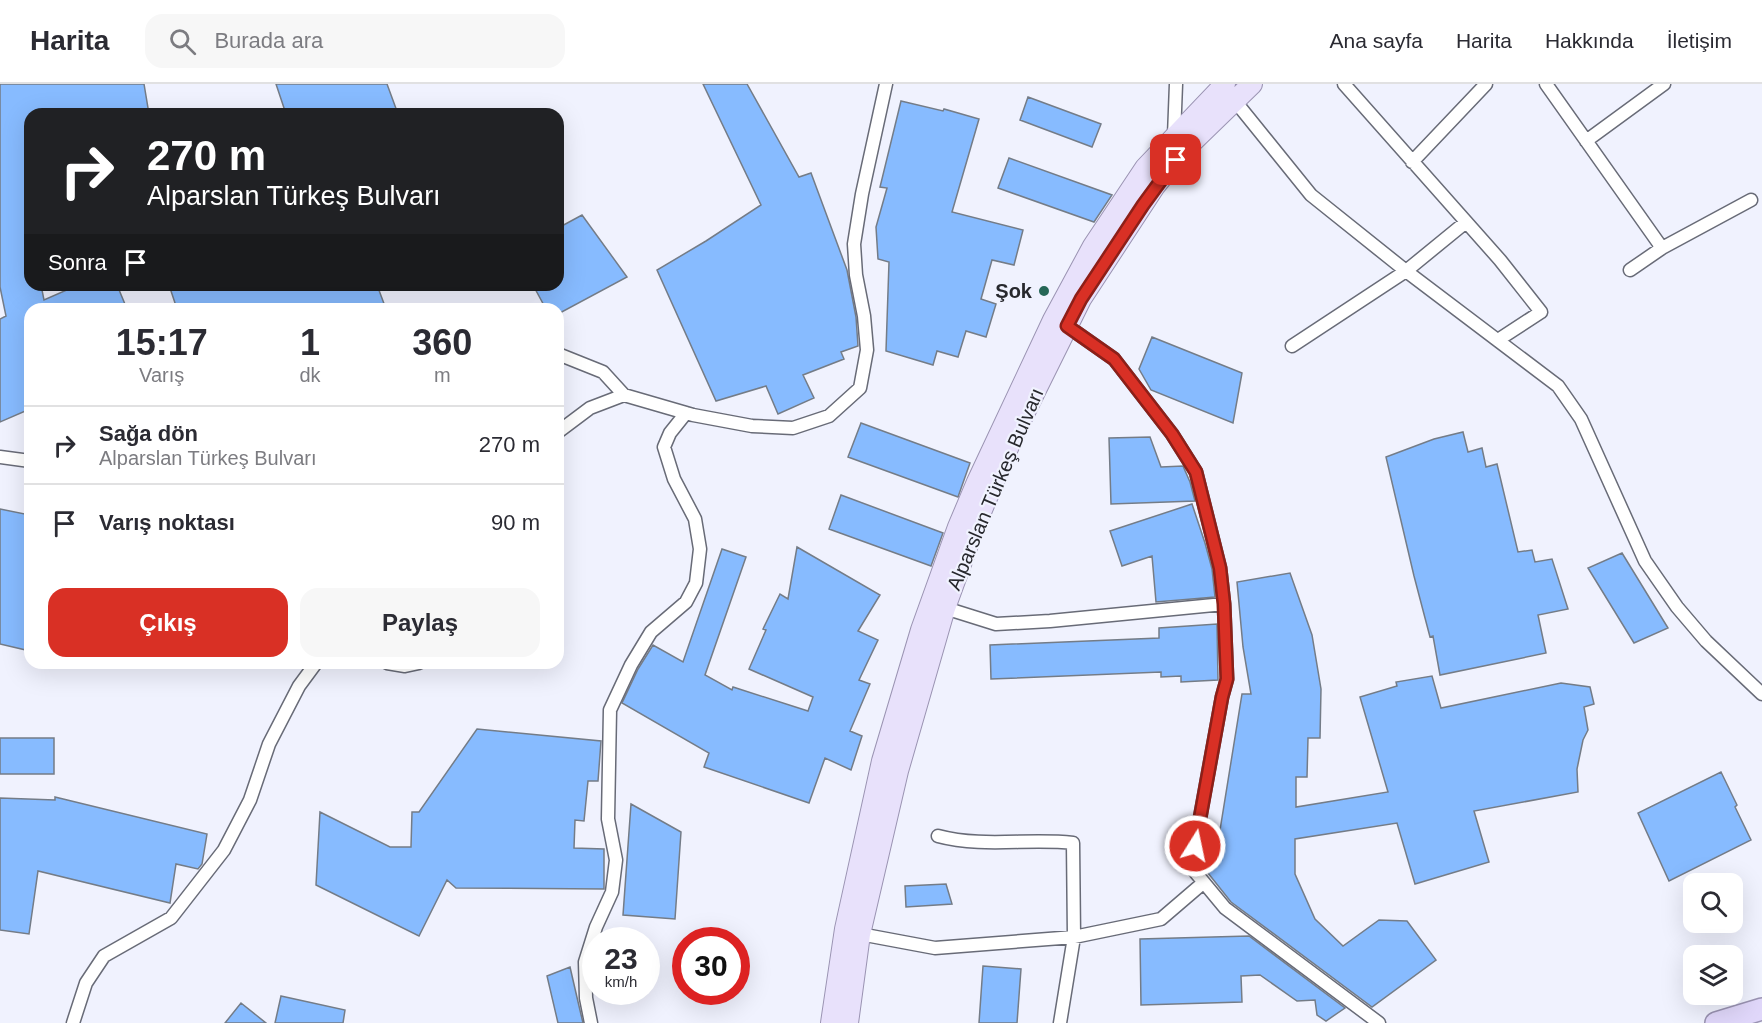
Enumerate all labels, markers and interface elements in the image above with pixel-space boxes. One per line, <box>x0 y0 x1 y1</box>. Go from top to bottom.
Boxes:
search box <box>145 14 565 68</box>
text: Harita <box>30 25 109 56</box>
icon: search <box>166 25 199 58</box>
text: Burada ara <box>214 28 323 53</box>
text: Ana sayfa <box>1330 29 1423 52</box>
text: Harita <box>1456 29 1512 52</box>
text: Hakkında <box>1545 29 1634 52</box>
text: İletişim <box>1667 29 1732 52</box>
icon: right <box>48 132 126 210</box>
text: 270 m <box>147 132 266 179</box>
pin <box>1150 134 1201 185</box>
icon: arrive <box>1159 143 1192 176</box>
text: Alparslan Türkeş Bulvarı <box>147 181 441 211</box>
icon: arrive <box>119 246 152 279</box>
text: Sonra <box>48 250 107 275</box>
place label: Şok <box>995 280 1033 302</box>
marker: Şok <box>1037 284 1051 298</box>
text: 15:17 <box>116 322 208 363</box>
text: 1 <box>300 322 320 363</box>
text: 360 <box>412 322 472 363</box>
text: Varış <box>139 364 184 386</box>
text: dk <box>299 364 321 386</box>
text: m <box>434 364 451 386</box>
street label: Alparslan Türkeş Bulvarı <box>942 385 1048 593</box>
text: Sağa dön <box>99 421 198 446</box>
icon: right <box>48 429 81 462</box>
text: 270 m <box>479 432 540 457</box>
text: Alparslan Türkeş Bulvarı <box>99 447 317 469</box>
icon: arrive <box>48 507 81 540</box>
text: Varış noktası <box>99 510 235 535</box>
text: 90 m <box>491 510 540 535</box>
button: Çıkış <box>48 588 288 657</box>
button: Paylaş <box>300 588 540 657</box>
position arrow <box>1163 814 1227 878</box>
map controls <box>1683 873 1743 1005</box>
button: search <box>1683 873 1743 933</box>
speed limit sign: 30 <box>672 927 750 1005</box>
text: 23 <box>604 942 638 975</box>
button: layers <box>1683 945 1743 1005</box>
text: km/h <box>605 973 637 990</box>

